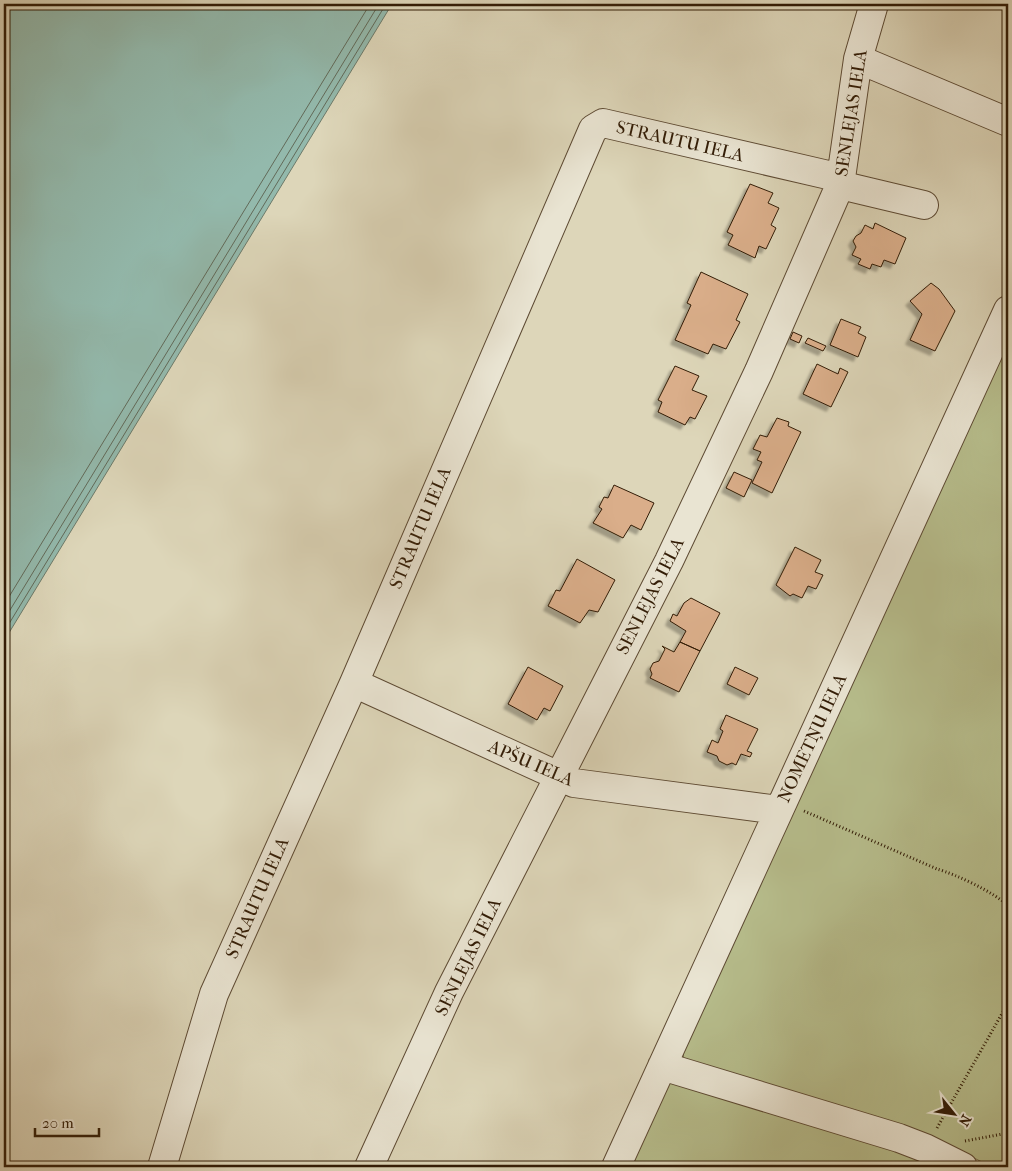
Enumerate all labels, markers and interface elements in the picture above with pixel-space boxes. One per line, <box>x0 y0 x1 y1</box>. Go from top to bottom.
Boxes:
street label: SENLEJAS IELA <box>831 48 872 178</box>
street label: STRAUTU IELA <box>614 117 746 166</box>
street label: STRAUTU IELA <box>385 464 456 592</box>
street label: SENLEJAS IELA <box>612 534 689 658</box>
street label: NOMETŅU IELA <box>773 670 852 806</box>
street label: APŠU IELA <box>484 734 578 791</box>
street label: STRAUTU IELA <box>221 834 294 962</box>
street label: SENLEJAS IELA <box>431 895 506 1019</box>
north arrow <box>930 1088 980 1138</box>
scale bar <box>35 1106 99 1138</box>
text: N <box>955 1111 975 1129</box>
text: 20 m <box>42 1114 74 1132</box>

